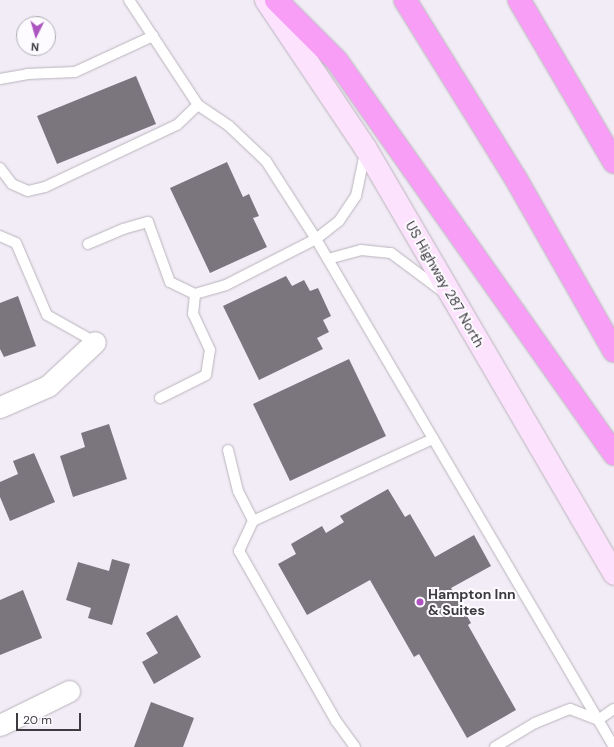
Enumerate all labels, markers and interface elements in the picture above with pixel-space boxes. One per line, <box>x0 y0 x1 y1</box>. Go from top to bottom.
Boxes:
north arrow <box>16 16 56 56</box>
text: N <box>30 40 40 54</box>
street label: US Highway 287 North <box>402 218 488 350</box>
place label: Hampton Inn & Suites <box>428 586 516 618</box>
marker: Hampton Inn & Suites <box>415 597 425 607</box>
scale bar <box>18 705 83 731</box>
text: 20 m <box>23 712 52 728</box>

